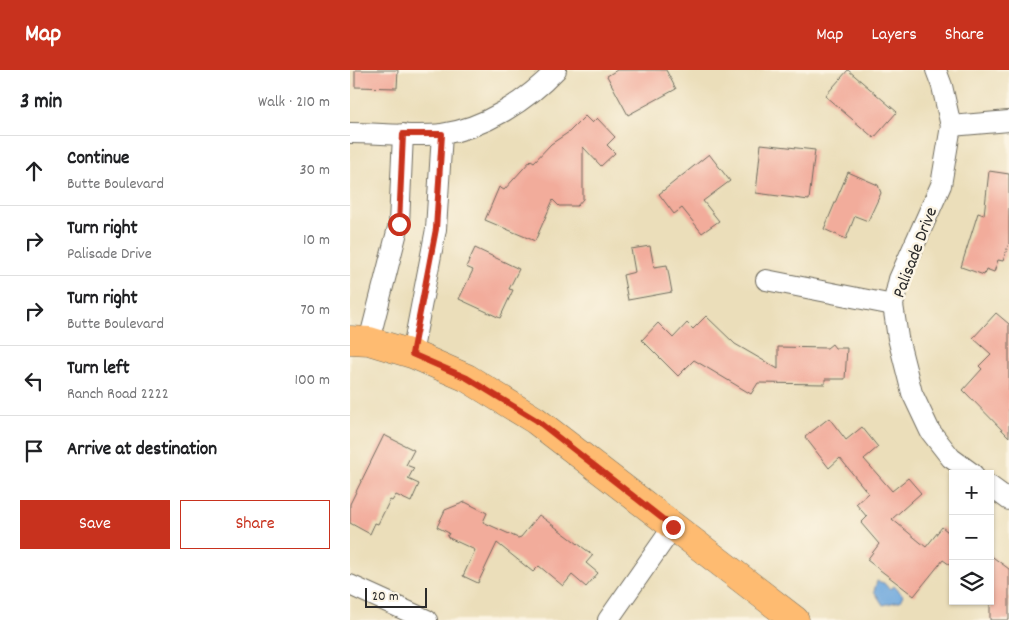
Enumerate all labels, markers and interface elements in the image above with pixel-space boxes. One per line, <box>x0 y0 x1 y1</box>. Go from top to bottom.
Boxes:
text: Map <box>25 18 61 52</box>
text: Map <box>816 23 843 48</box>
text: Layers <box>871 23 917 48</box>
text: Share <box>945 23 984 48</box>
text: 3 min <box>20 88 62 118</box>
text: Walk · 210 m <box>258 91 330 114</box>
text: Continue <box>67 146 129 173</box>
icon: ahead <box>20 157 48 185</box>
text: 30 m <box>300 159 330 182</box>
text: Butte Boulevard <box>67 173 164 196</box>
street label: Palisade Drive <box>888 204 945 302</box>
route start <box>388 213 411 236</box>
text: Turn right <box>67 216 138 243</box>
icon: right <box>20 227 48 255</box>
text: 10 m <box>303 229 330 252</box>
text: Palisade Drive <box>67 243 152 266</box>
text: Turn right <box>67 286 138 313</box>
icon: right <box>20 297 48 325</box>
text: 70 m <box>300 299 330 322</box>
text: Butte Boulevard <box>67 313 164 336</box>
text: Turn left <box>67 356 130 383</box>
icon: left <box>20 367 48 395</box>
text: 100 m <box>294 369 330 392</box>
text: Ranch Road 2222 <box>67 383 169 406</box>
icon: arrive <box>20 437 48 465</box>
text: Arrive at destination <box>67 437 217 464</box>
map controls <box>949 470 994 605</box>
button: + <box>949 470 994 515</box>
button: Save <box>20 500 170 549</box>
button: Share <box>180 500 330 549</box>
button: − <box>949 515 994 560</box>
route end <box>662 516 685 539</box>
button: layers <box>949 560 994 605</box>
scale bar <box>365 585 428 608</box>
text: 20 m <box>372 587 399 607</box>

